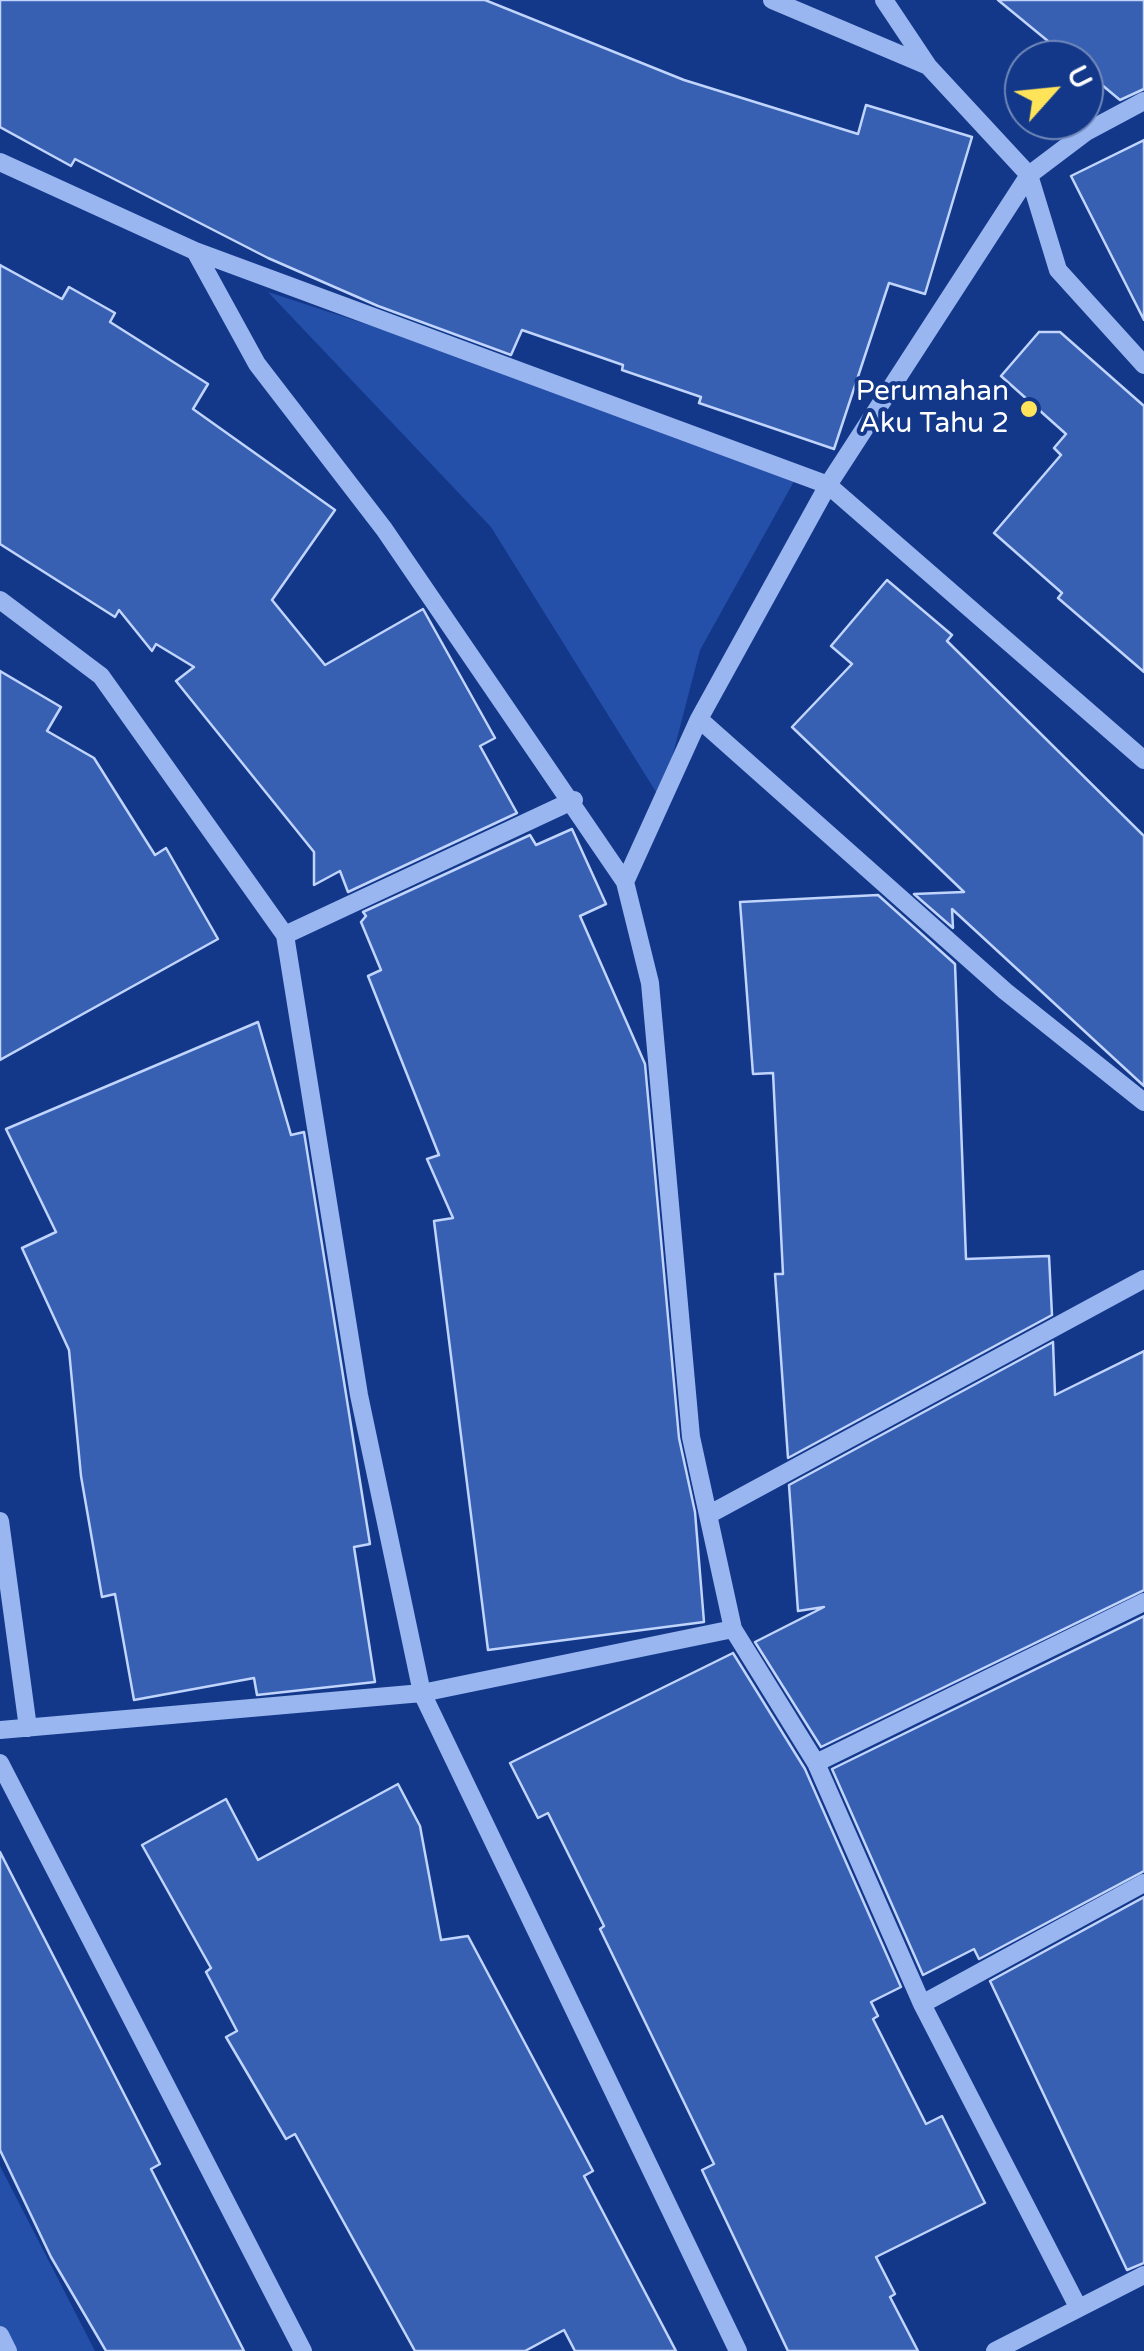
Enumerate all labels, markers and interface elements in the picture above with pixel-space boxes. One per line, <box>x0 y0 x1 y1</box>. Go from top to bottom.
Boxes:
north arrow <box>1004 40 1104 140</box>
text: U <box>1059 60 1099 94</box>
place label: Perumahan Aku Tahu 2 <box>856 376 1009 442</box>
marker: Perumahan Aku Tahu 2 <box>1018 398 1040 420</box>

